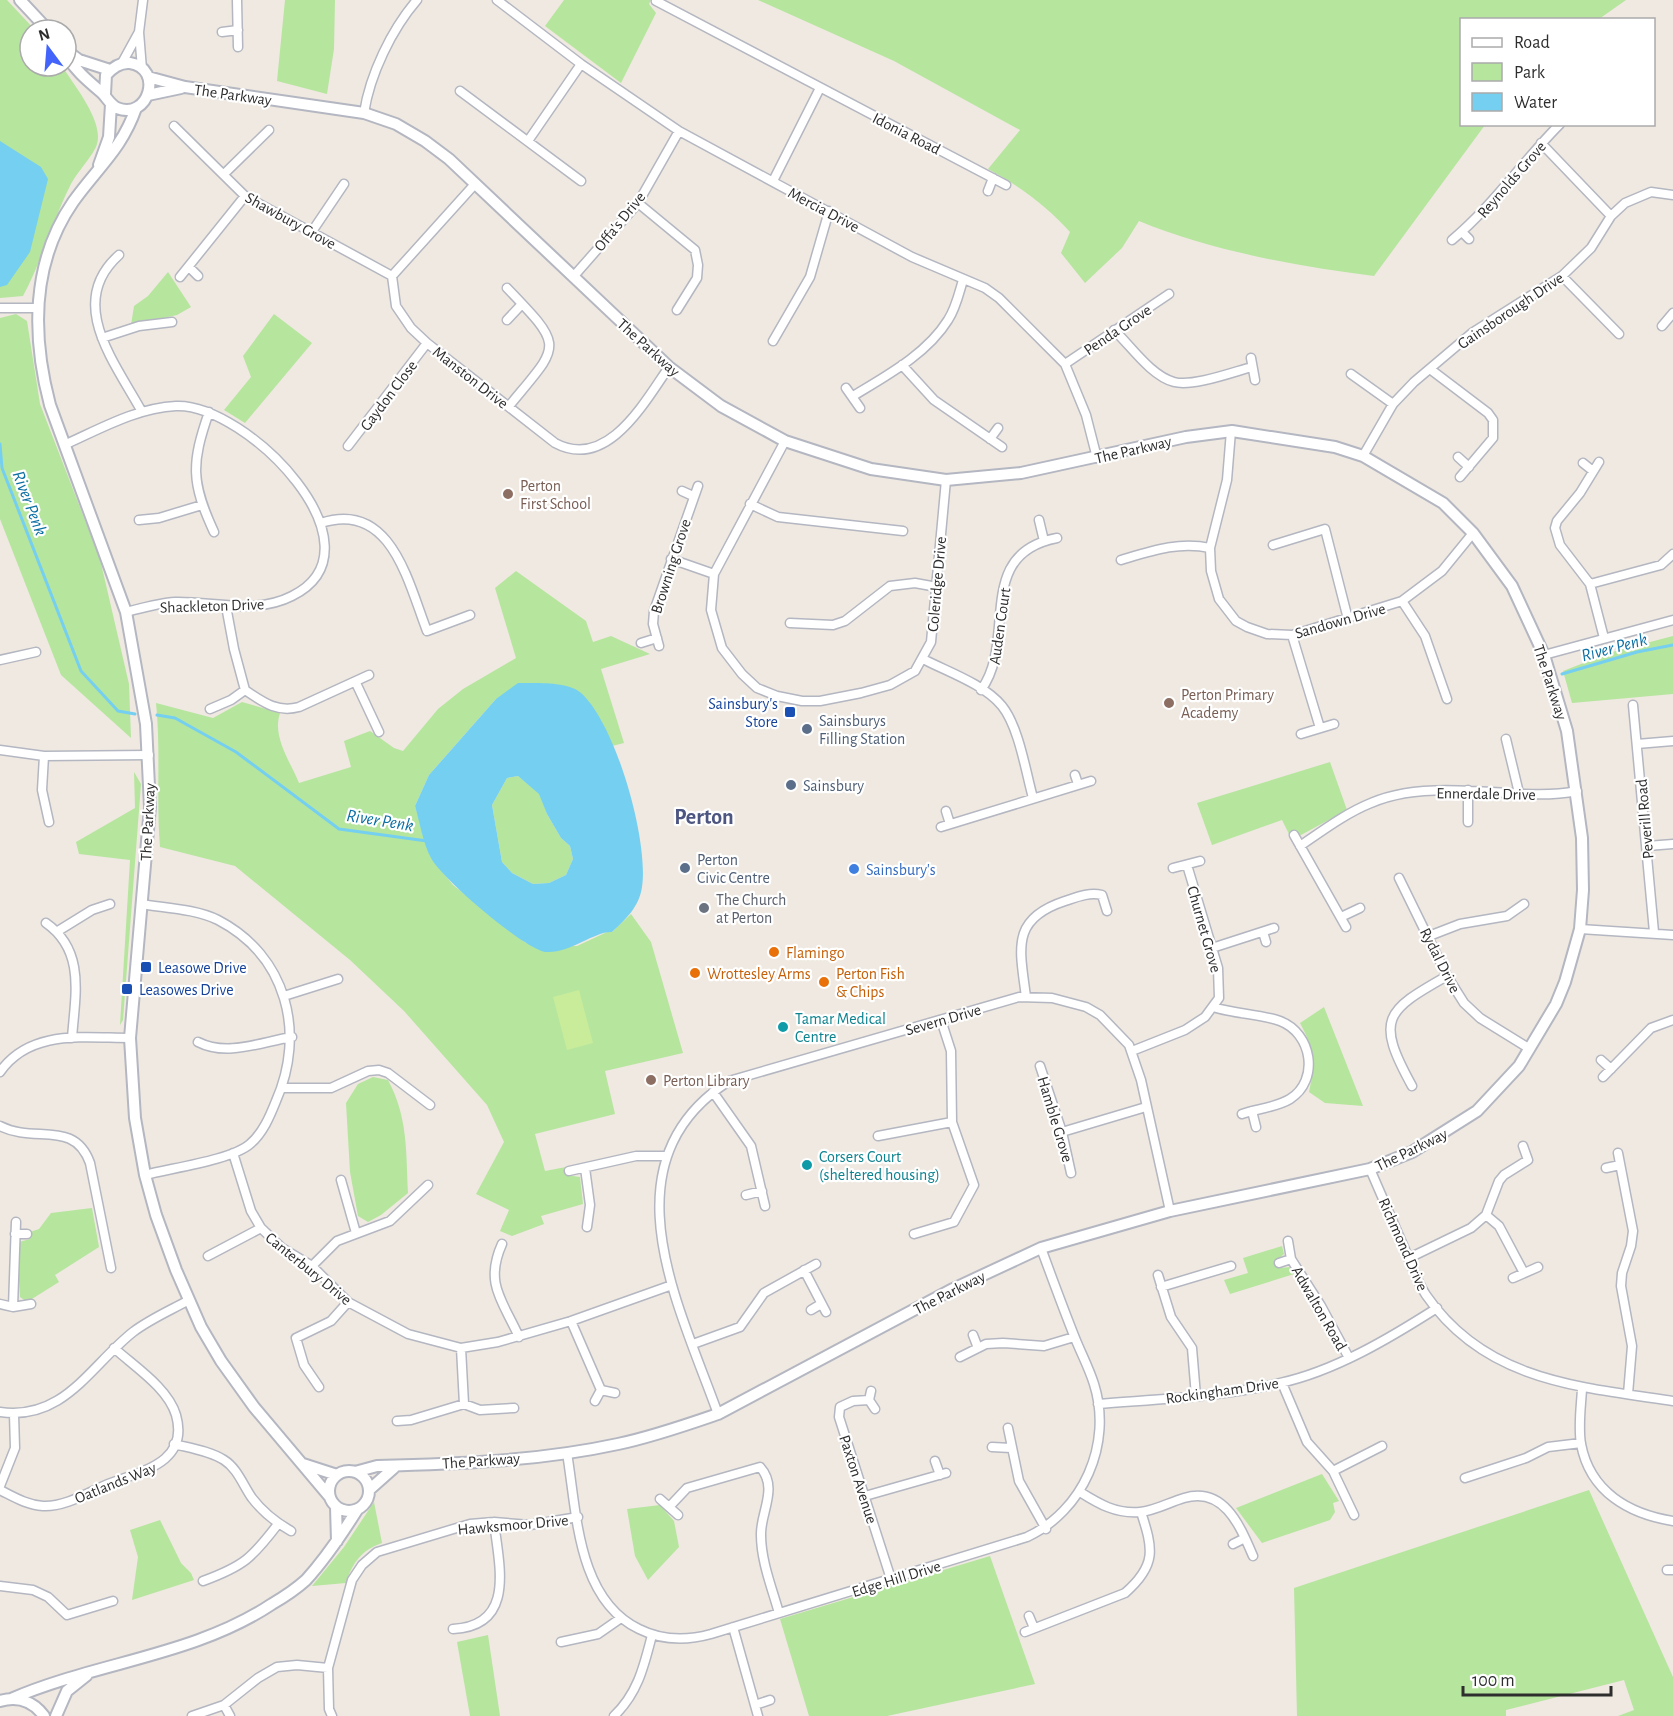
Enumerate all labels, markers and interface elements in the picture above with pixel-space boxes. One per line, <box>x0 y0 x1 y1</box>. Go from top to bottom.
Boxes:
north arrow <box>18 18 78 78</box>
legend <box>1460 18 1655 126</box>
text: N <box>37 25 52 44</box>
text: Road <box>1514 34 1550 52</box>
text: Park <box>1514 64 1546 82</box>
street label: The Parkway <box>193 82 273 109</box>
text: Water <box>1514 94 1557 112</box>
street label: Idonia Road <box>870 110 943 158</box>
street label: Reynolds Grove <box>1474 138 1550 222</box>
street label: Mercia Drive <box>785 184 862 235</box>
street label: Shawbury Grove <box>242 189 338 253</box>
street label: Offa's Drive <box>591 189 648 254</box>
street label: Gainsborough Drive <box>1455 270 1566 352</box>
street label: Penda Grove <box>1081 302 1154 358</box>
street label: The Parkway <box>613 316 683 381</box>
street label: Manston Drive <box>430 344 511 412</box>
street label: Gaydon Close <box>357 357 421 434</box>
street label: The Parkway <box>1093 433 1173 468</box>
water label: River Penk <box>9 469 50 538</box>
place label: Perton First School <box>520 478 591 512</box>
marker: Perton First School <box>501 487 515 501</box>
street label: Browning Grove <box>648 517 694 616</box>
street label: Coleridge Drive <box>925 536 949 632</box>
street label: Auden Court <box>987 587 1013 666</box>
street label: Shackleton Drive <box>159 596 265 616</box>
street label: Sandown Drive <box>1293 600 1387 642</box>
water label: River Penk <box>1579 631 1649 665</box>
street label: The Parkway <box>1529 643 1570 722</box>
place label: Perton Primary Academy <box>1181 687 1274 722</box>
place label: Sainsbury's Store <box>708 696 778 730</box>
marker: Perton Primary Academy <box>1162 696 1176 710</box>
marker: Sainsbury's Store <box>783 705 797 719</box>
place label: Sainsburys Filling Station <box>819 713 905 747</box>
marker: Sainsburys Filling Station <box>800 722 814 736</box>
marker: Sainsbury <box>784 778 798 792</box>
place label: Sainsbury <box>803 778 864 795</box>
street label: Peverill Road <box>1634 778 1656 860</box>
street label: The Parkway <box>138 782 159 862</box>
street label: Ennerdale Drive <box>1436 785 1536 803</box>
district label: Perton <box>674 806 734 828</box>
water label: River Penk <box>345 807 415 835</box>
place label: Perton Civic Centre <box>697 852 770 886</box>
marker: Perton Civic Centre <box>678 861 692 875</box>
marker: Sainsbury's <box>847 862 861 876</box>
place label: Sainsbury's <box>866 862 936 879</box>
street label: Churnet Grove <box>1184 884 1224 974</box>
place label: The Church at Perton <box>716 892 786 926</box>
marker: The Church at Perton <box>697 901 711 915</box>
street label: Rydal Drive <box>1416 925 1463 996</box>
marker: Flamingo <box>767 945 781 959</box>
place label: Flamingo <box>786 945 845 961</box>
marker: Leasowe Drive <box>139 960 153 974</box>
place label: Leasowe Drive <box>158 960 247 976</box>
marker: Wrottesley Arms <box>688 966 702 980</box>
place label: Wrottesley Arms <box>707 966 811 983</box>
place label: Perton Fish & Chips <box>836 966 905 1000</box>
marker: Perton Fish & Chips <box>817 975 831 989</box>
marker: Leasowes Drive <box>120 982 134 996</box>
place label: Leasowes Drive <box>139 982 234 998</box>
street label: Severn Drive <box>904 1002 983 1038</box>
place label: Tamar Medical Centre <box>795 1011 886 1045</box>
marker: Tamar Medical Centre <box>776 1020 790 1034</box>
marker: Perton Library <box>644 1073 658 1087</box>
place label: Perton Library <box>663 1073 750 1090</box>
street label: Hamble Grove <box>1034 1074 1076 1164</box>
street label: The Parkway <box>1373 1126 1451 1175</box>
place label: Corsers Court (sheltered housing) <box>819 1149 940 1183</box>
marker: Corsers Court (sheltered housing) <box>800 1158 814 1172</box>
street label: Richmond Drive <box>1375 1195 1431 1293</box>
street label: Canterbury Drive <box>262 1229 354 1309</box>
street label: Adwalton Road <box>1289 1264 1350 1353</box>
street label: The Parkway <box>911 1268 989 1319</box>
street label: Rockingham Drive <box>1165 1375 1280 1407</box>
street label: Paxton Avenue <box>836 1433 880 1526</box>
street label: The Parkway <box>442 1450 521 1473</box>
street label: Oatlands Way <box>72 1459 159 1507</box>
street label: Hawksmoor Drive <box>457 1512 569 1538</box>
street label: Edge Hill Drive <box>850 1558 943 1600</box>
scale bar <box>1463 1659 1612 1697</box>
text: 100 m <box>1472 1672 1515 1690</box>

